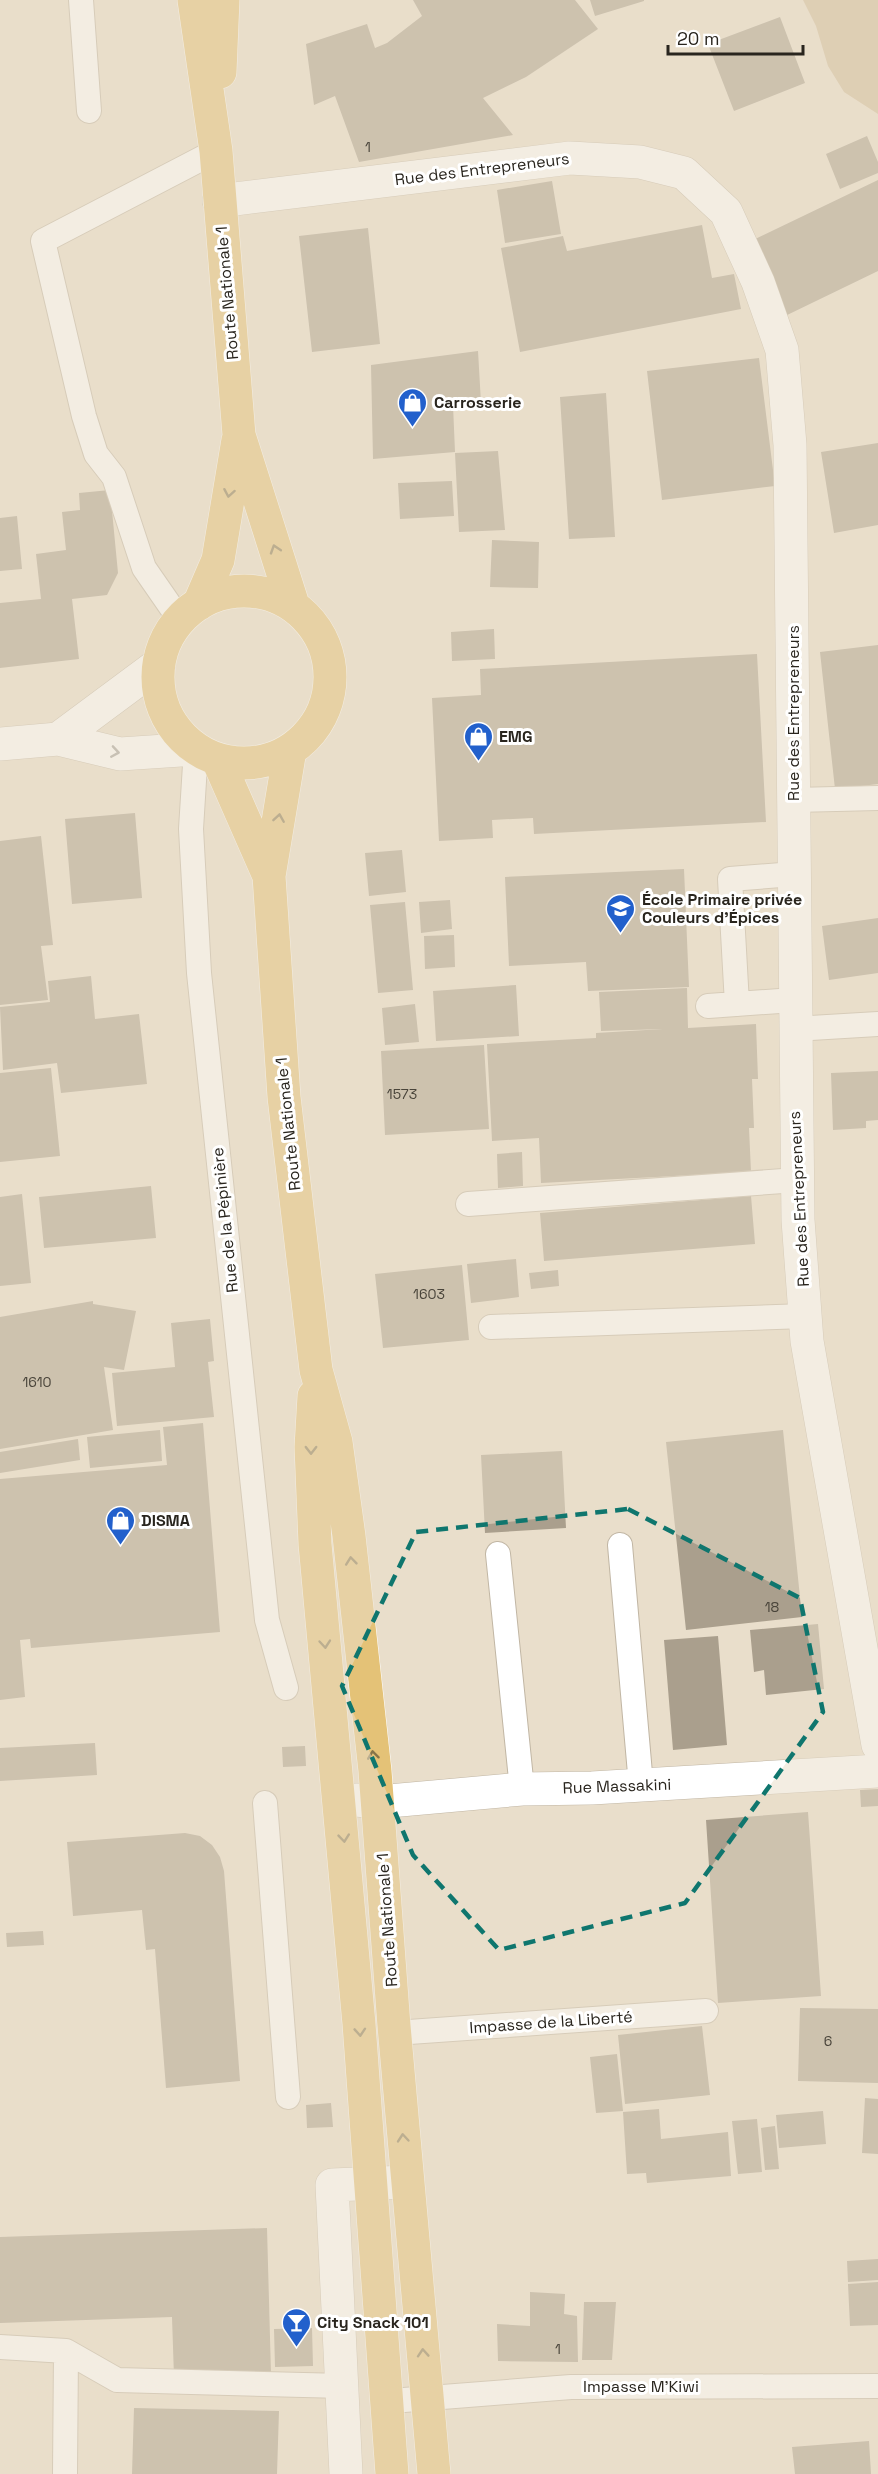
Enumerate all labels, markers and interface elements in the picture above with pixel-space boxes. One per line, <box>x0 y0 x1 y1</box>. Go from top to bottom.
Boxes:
scale bar <box>668 18 803 56</box>
text: 20 m <box>677 27 720 50</box>
house number: 1 <box>365 138 371 156</box>
street label: Rue des Entrepreneurs <box>393 148 571 190</box>
street label: Route Nationale 1 <box>211 225 243 361</box>
shop icon: Carrosserie <box>397 386 429 428</box>
place label: Carrosserie <box>434 392 522 413</box>
one-way arrow <box>223 488 236 498</box>
one-way arrow <box>270 544 282 555</box>
street label: Rue des Entrepreneurs <box>783 625 804 801</box>
shop icon: EMG <box>462 720 494 762</box>
place label: EMG <box>499 726 533 747</box>
one-way arrow <box>110 745 120 758</box>
one-way arrow <box>272 814 284 823</box>
place label: École Primaire privée Couleurs d'Épices <box>642 889 802 928</box>
school or university icon: École Primaire privée Couleurs d'Épices <box>605 892 637 934</box>
street label: Route Nationale 1 <box>271 1056 305 1192</box>
house number: 1573 <box>387 1085 417 1103</box>
street label: Rue des Entrepreneurs <box>784 1111 814 1287</box>
street label: Rue de la Pépinière <box>207 1146 243 1294</box>
house number: 1603 <box>413 1285 445 1303</box>
house number: 1610 <box>22 1373 52 1391</box>
one-way arrow <box>305 1445 317 1454</box>
shop icon: DISMA <box>104 1504 136 1546</box>
place label: DISMA <box>141 1510 190 1531</box>
one-way arrow <box>345 1557 358 1566</box>
house number: 18 <box>765 1598 780 1616</box>
one-way arrow <box>318 1640 331 1649</box>
one-way arrow <box>368 1751 380 1760</box>
street label: Rue Massakini <box>562 1774 672 1798</box>
one-way arrow <box>337 1834 350 1843</box>
street label: Route Nationale 1 <box>372 1852 402 1988</box>
street label: Impasse de la Liberté <box>469 2006 633 2038</box>
one-way arrow <box>353 2028 366 2037</box>
house number: 6 <box>824 2032 832 2050</box>
one-way arrow <box>397 2133 410 2142</box>
bar icon: City Snack 101 <box>280 2306 312 2348</box>
place label: City Snack 101 <box>317 2312 429 2333</box>
house number: 1 <box>555 2340 561 2358</box>
one-way arrow <box>417 2348 430 2358</box>
street label: Impasse M'Kiwi <box>583 2376 699 2397</box>

